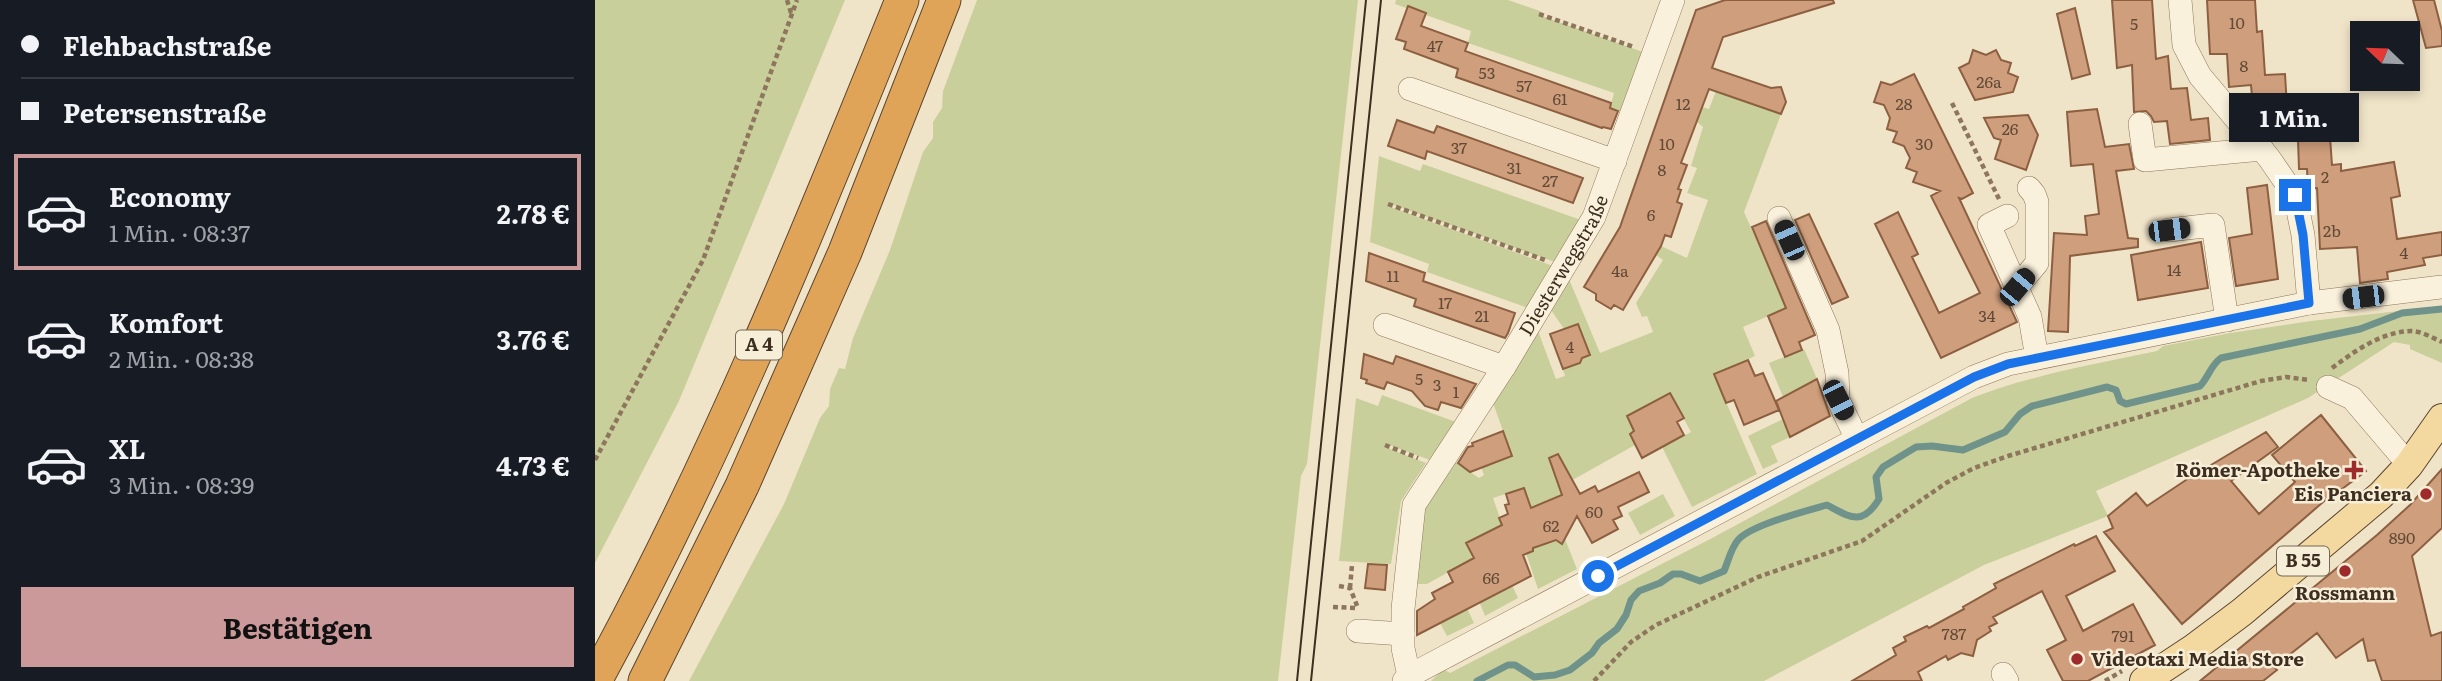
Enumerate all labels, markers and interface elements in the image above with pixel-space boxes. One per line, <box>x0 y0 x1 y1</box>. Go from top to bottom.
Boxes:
house number: 10 <box>2229 10 2245 34</box>
house number: 5 <box>2130 11 2138 35</box>
north arrow <box>2350 21 2420 91</box>
map controls <box>2350 21 2420 91</box>
text: Flehbachstraße <box>63 25 271 64</box>
house number: 47 <box>1427 33 1443 57</box>
house number: 8 <box>2240 53 2249 77</box>
house number: 53 <box>1479 60 1495 84</box>
house number: 26a <box>1976 69 2002 93</box>
house number: 57 <box>1516 73 1532 97</box>
house number: 61 <box>1552 86 1568 110</box>
house number: 12 <box>1676 91 1690 115</box>
house number: 28 <box>1896 91 1913 115</box>
text: Petersenstraße <box>63 92 267 131</box>
callout: 1 Min. <box>2230 94 2360 142</box>
text: 1 Min. <box>2260 100 2328 134</box>
house number: 26 <box>2002 116 2019 140</box>
house number: 10 <box>1659 131 1675 155</box>
house number: 30 <box>1915 131 1933 155</box>
house number: 37 <box>1451 135 1467 159</box>
house number: 31 <box>1506 155 1522 179</box>
house number: 8 <box>1658 157 1667 181</box>
house number: 2 <box>2321 164 2329 188</box>
house number: 27 <box>1542 168 1558 192</box>
text: Economy <box>109 176 231 215</box>
route end <box>2279 179 2311 211</box>
icon: car <box>25 181 88 244</box>
street label: Diesterwegstraße <box>1511 191 1614 341</box>
text: 2.78 € <box>497 193 570 232</box>
house number: 6 <box>1647 202 1656 226</box>
text: 1 Min. · 08:37 <box>109 215 250 249</box>
car <box>1771 217 1808 263</box>
car <box>2147 217 2192 243</box>
house number: 2b <box>2323 218 2341 242</box>
house number: 4 <box>2400 240 2409 264</box>
house number: 14 <box>2167 257 2182 281</box>
house number: 4a <box>1611 258 1629 282</box>
house number: 11 <box>1386 263 1400 287</box>
car <box>1996 264 2039 310</box>
car <box>2341 284 2386 310</box>
house number: 17 <box>1438 290 1452 314</box>
text: Komfort <box>109 302 223 341</box>
house number: 21 <box>1475 303 1490 327</box>
house number: 34 <box>1978 303 1996 327</box>
icon: car <box>25 307 88 370</box>
text: 3.76 € <box>497 319 570 358</box>
road number: A 4 <box>736 330 782 360</box>
house number: 4 <box>1566 334 1575 358</box>
text: 2 Min. · 08:38 <box>109 341 254 375</box>
house number: 5 <box>1415 366 1423 390</box>
house number: 3 <box>1433 372 1441 396</box>
car <box>1820 377 1857 423</box>
house number: 1 <box>1453 379 1460 403</box>
text: XL <box>109 428 146 467</box>
icon: car <box>25 433 88 496</box>
text: 4.73 € <box>496 445 570 484</box>
place label: Römer-Apotheke <box>2176 455 2340 483</box>
marker: Römer-Apotheke <box>2346 462 2362 478</box>
text: 3 Min. · 08:39 <box>109 467 254 501</box>
place label: Eis Panciera <box>2294 479 2412 507</box>
marker: Eis Panciera <box>2418 486 2434 502</box>
house number: 60 <box>1585 499 1603 523</box>
house number: 62 <box>1543 513 1559 537</box>
house number: 890 <box>2389 525 2415 549</box>
road number: B 55 <box>2277 546 2329 576</box>
route start <box>1582 560 1614 592</box>
marker: Rossmann <box>2337 563 2353 579</box>
house number: 66 <box>1482 565 1500 589</box>
place label: Rossmann <box>2295 578 2395 606</box>
button: Bestätigen <box>21 587 574 667</box>
house number: 787 <box>1942 621 1966 645</box>
house number: 791 <box>2112 623 2135 647</box>
place label: Videotaxi Media Store <box>2091 644 2304 672</box>
marker: Videotaxi Media Store <box>2069 651 2085 667</box>

